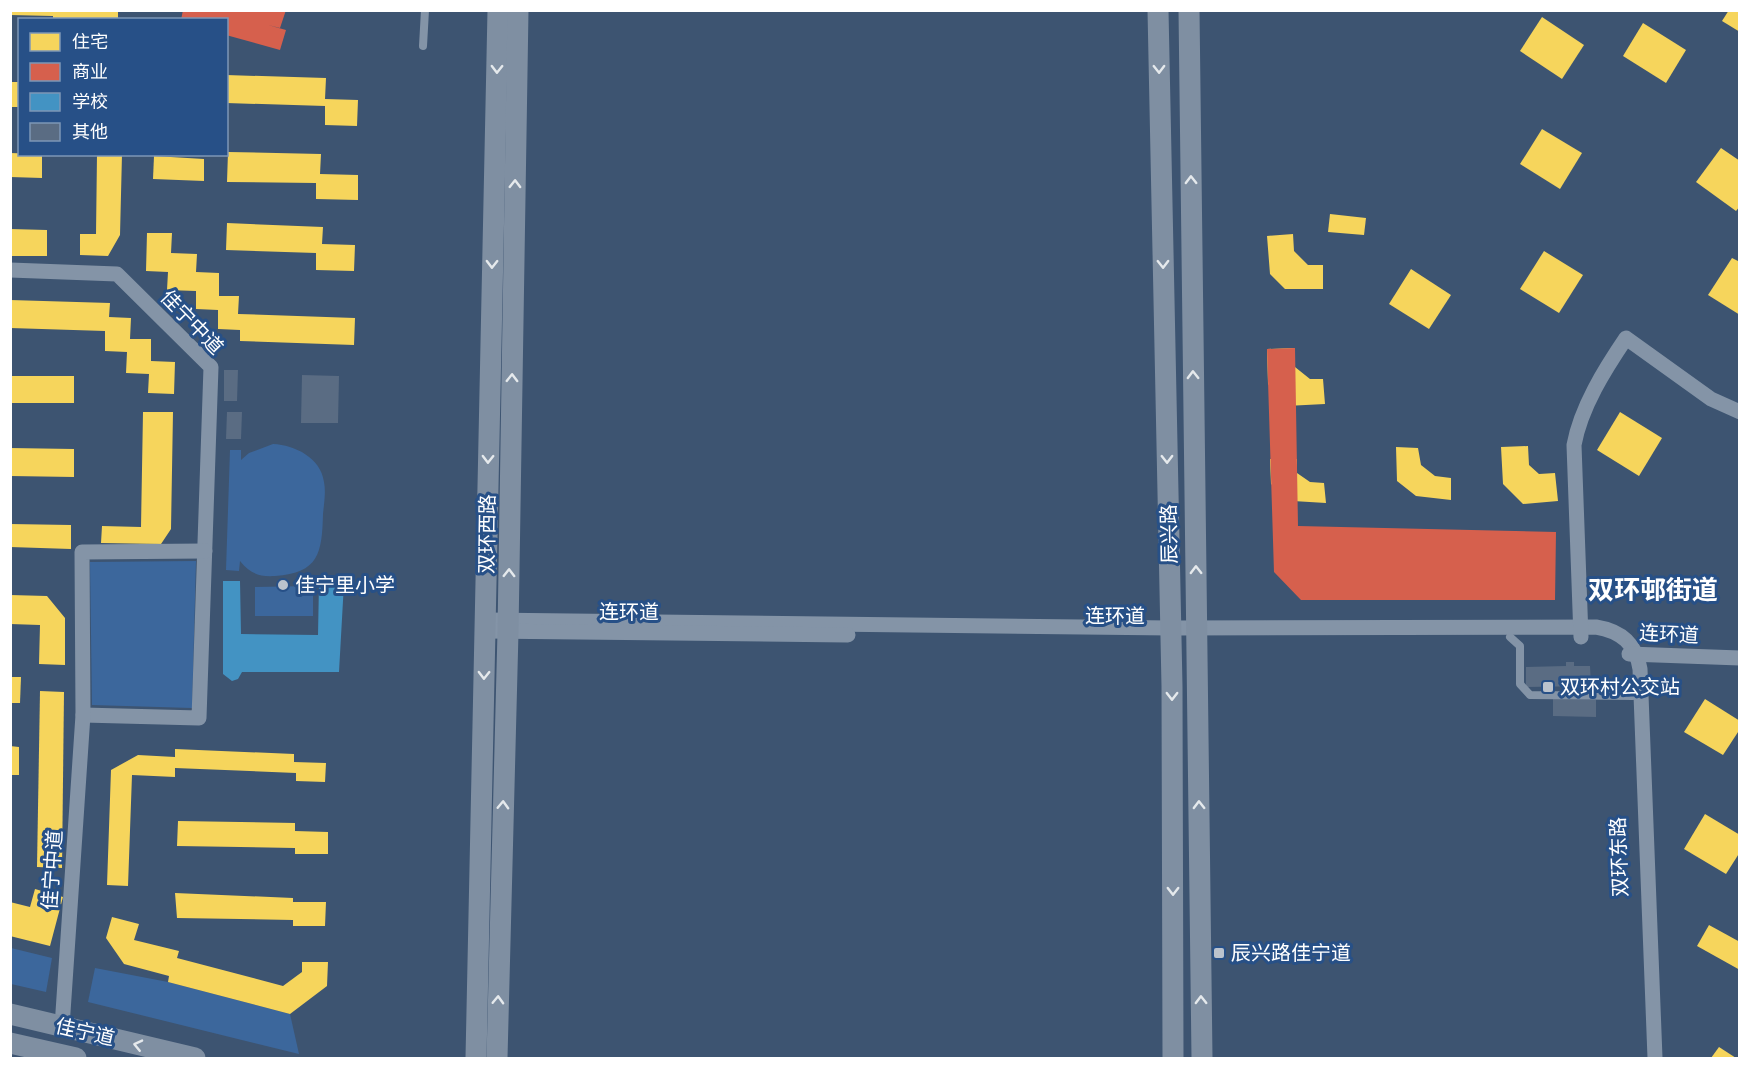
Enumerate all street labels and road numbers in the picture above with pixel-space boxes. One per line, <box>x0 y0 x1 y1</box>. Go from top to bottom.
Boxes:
street label: 佳宁中道 <box>156 286 228 358</box>
street label: 双环西路 <box>475 494 499 574</box>
street label: 辰兴路 <box>1157 504 1181 564</box>
street label: 连环道 <box>599 601 659 623</box>
street label: 连环道 <box>1085 605 1145 627</box>
street label: 连环道 <box>1638 621 1700 647</box>
street label: 双环东路 <box>1607 817 1631 897</box>
street label: 佳宁中道 <box>38 829 66 911</box>
street label: 佳宁道 <box>53 1015 117 1049</box>

